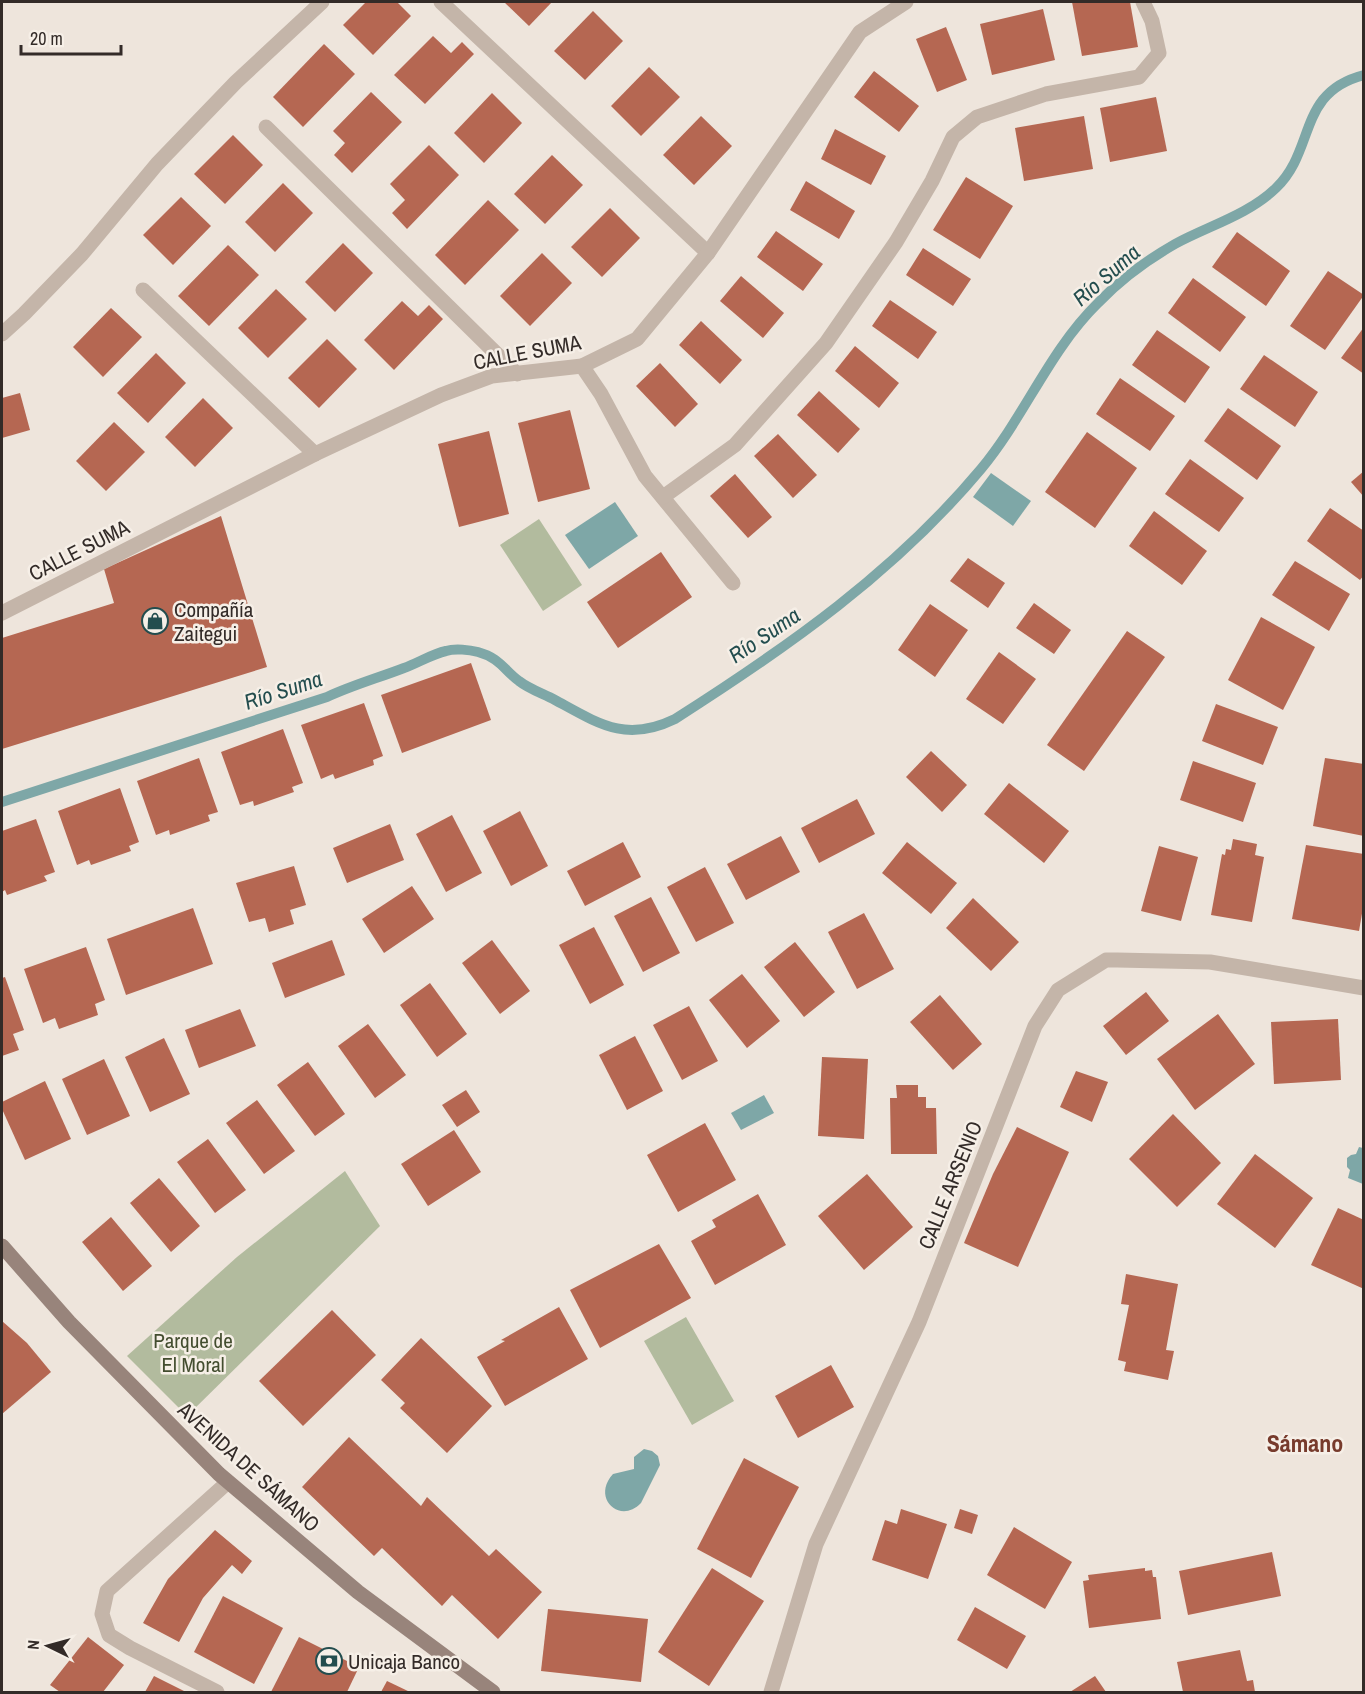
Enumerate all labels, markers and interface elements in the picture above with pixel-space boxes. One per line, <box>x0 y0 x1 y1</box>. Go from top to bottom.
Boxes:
scale bar <box>21 18 122 56</box>
text: 20 m <box>30 26 63 51</box>
water label: Río Suma <box>1066 237 1146 313</box>
street label: CALLE SUMA <box>471 327 584 377</box>
street label: CALLE SUMA <box>24 512 135 588</box>
place label: Compañía Zaitegui <box>174 595 254 648</box>
water label: Río Suma <box>722 600 806 670</box>
shop icon: Compañía Zaitegui <box>140 606 170 636</box>
water label: Río Suma <box>240 663 326 717</box>
street label: CALLE ARSENIO <box>911 1117 989 1253</box>
park label: Parque de El Moral <box>153 1326 233 1379</box>
street label: AVENIDA DE SÁMANO <box>171 1395 326 1539</box>
district label: Sámano <box>1267 1427 1343 1459</box>
north arrow <box>18 1616 78 1676</box>
text: N <box>22 1639 44 1650</box>
bank icon: Unicaja Banco <box>314 1646 344 1676</box>
place label: Unicaja Banco <box>348 1647 460 1676</box>

